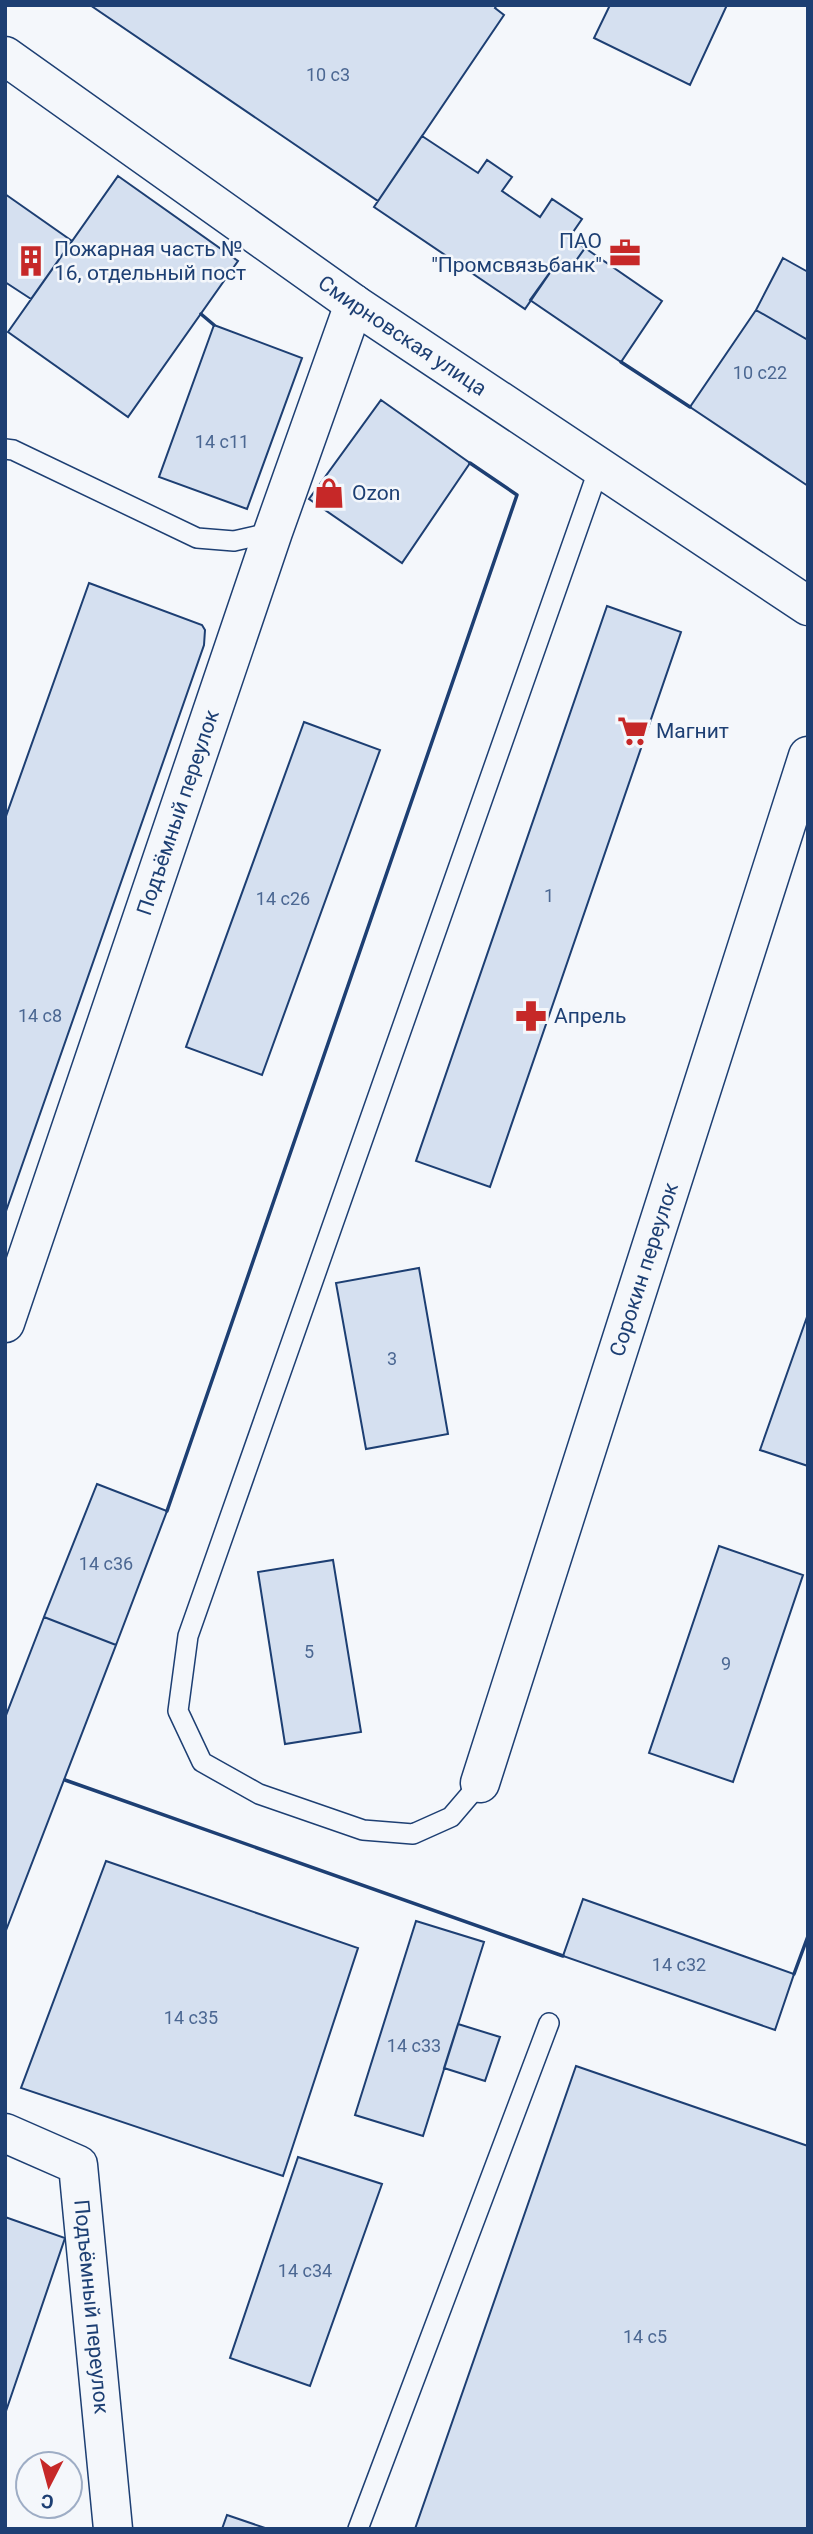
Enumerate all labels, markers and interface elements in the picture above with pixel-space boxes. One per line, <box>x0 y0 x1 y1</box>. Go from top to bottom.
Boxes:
house number: 10 с3 <box>306 64 350 85</box>
place label: ПАО "Промсвязьбанк" <box>431 229 602 277</box>
office icon: ПАО "Промсвязьбанк" <box>608 236 642 270</box>
place label: Пожарная часть № 16, отдельный пост <box>54 237 246 285</box>
building icon: Пожарная часть № 16, отдельный пост <box>14 244 48 278</box>
street label: Смирновская улица <box>314 271 491 401</box>
house number: 10 с22 <box>733 362 787 383</box>
house number: 14 с11 <box>195 431 249 452</box>
shop icon: Ozon <box>312 476 346 510</box>
place label: Ozon <box>352 481 400 505</box>
street label: Подъёмный переулок <box>132 706 224 918</box>
supermarket icon: Магнит <box>616 714 650 748</box>
place label: Магнит <box>656 719 729 743</box>
house number: 1 <box>544 885 554 906</box>
house number: 14 с26 <box>256 888 310 909</box>
pharmacy icon: Апрель <box>514 999 548 1033</box>
place label: Апрель <box>554 1004 626 1028</box>
house number: 14 с8 <box>18 1005 62 1026</box>
street label: Сорокин переулок <box>605 1179 683 1360</box>
house number: 3 <box>387 1348 397 1369</box>
house number: 14 с36 <box>79 1553 133 1574</box>
house number: 5 <box>304 1641 314 1662</box>
house number: 9 <box>721 1653 731 1674</box>
house number: 14 c32 <box>652 1954 706 1975</box>
house number: 14 c35 <box>164 2007 218 2028</box>
house number: 14 c33 <box>387 2035 441 2056</box>
street label: Подъёмный переулок <box>69 2198 114 2416</box>
house number: 14 c34 <box>278 2260 332 2281</box>
house number: 14 с5 <box>623 2326 667 2347</box>
north arrow <box>14 2450 84 2520</box>
text: С <box>40 2489 55 2513</box>

